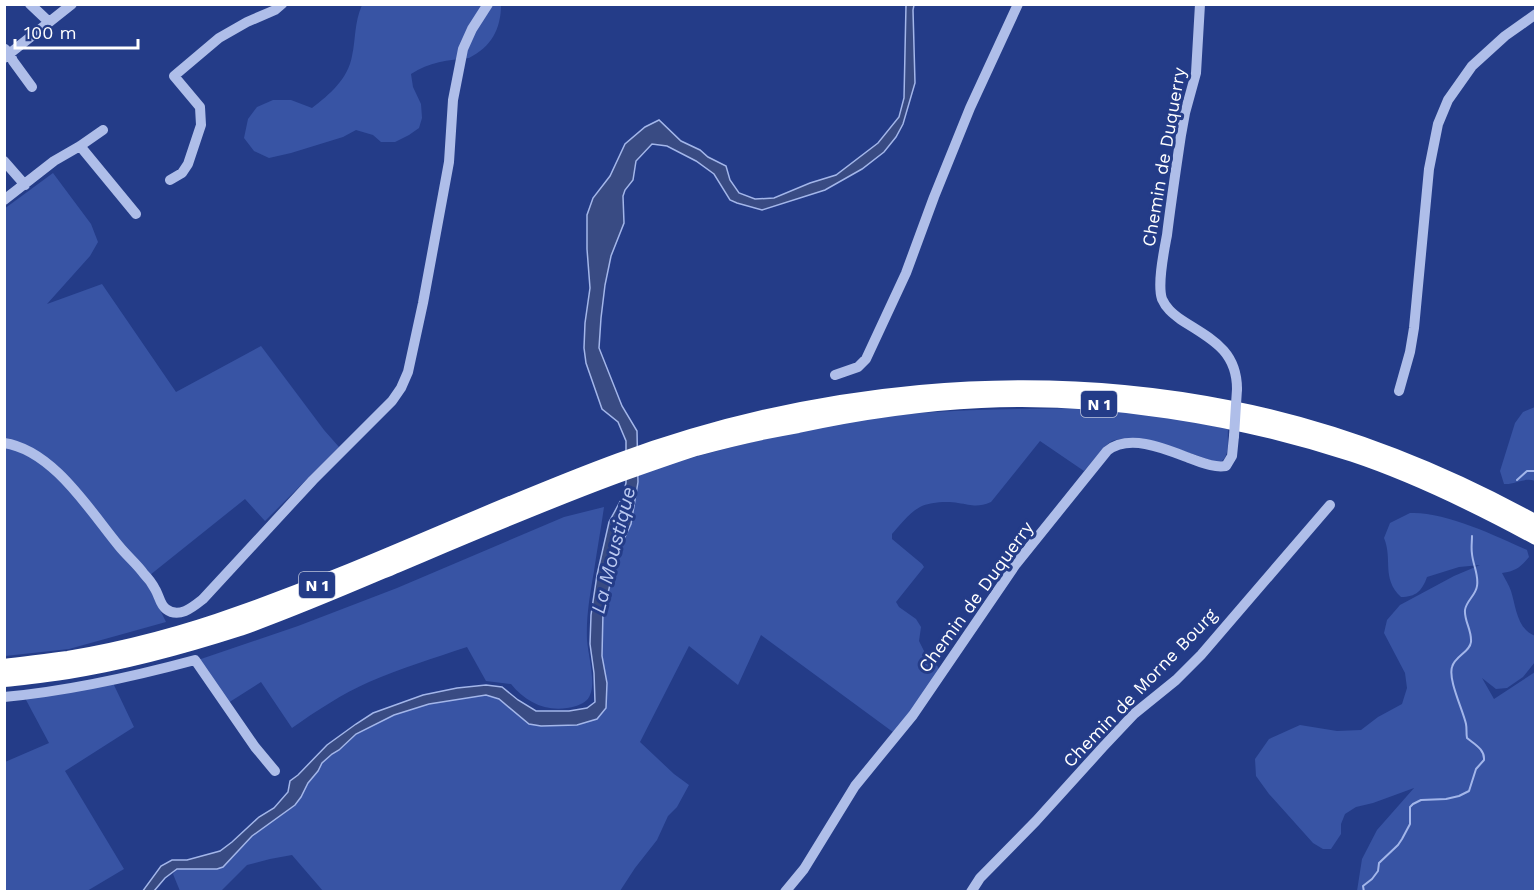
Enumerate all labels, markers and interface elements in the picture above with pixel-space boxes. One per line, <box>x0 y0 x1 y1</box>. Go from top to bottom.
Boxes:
scale bar <box>15 12 138 50</box>
text: 100 m <box>24 22 77 43</box>
street label: Chemin de Duquerry <box>1137 65 1190 248</box>
road number: N 1 <box>1081 391 1117 417</box>
water label: La Moustique <box>586 484 640 616</box>
street label: Chemin de Duquerry <box>914 516 1038 676</box>
road number: N 1 <box>299 572 335 598</box>
street label: Chemin de Morne Bourg <box>1058 604 1221 771</box>

